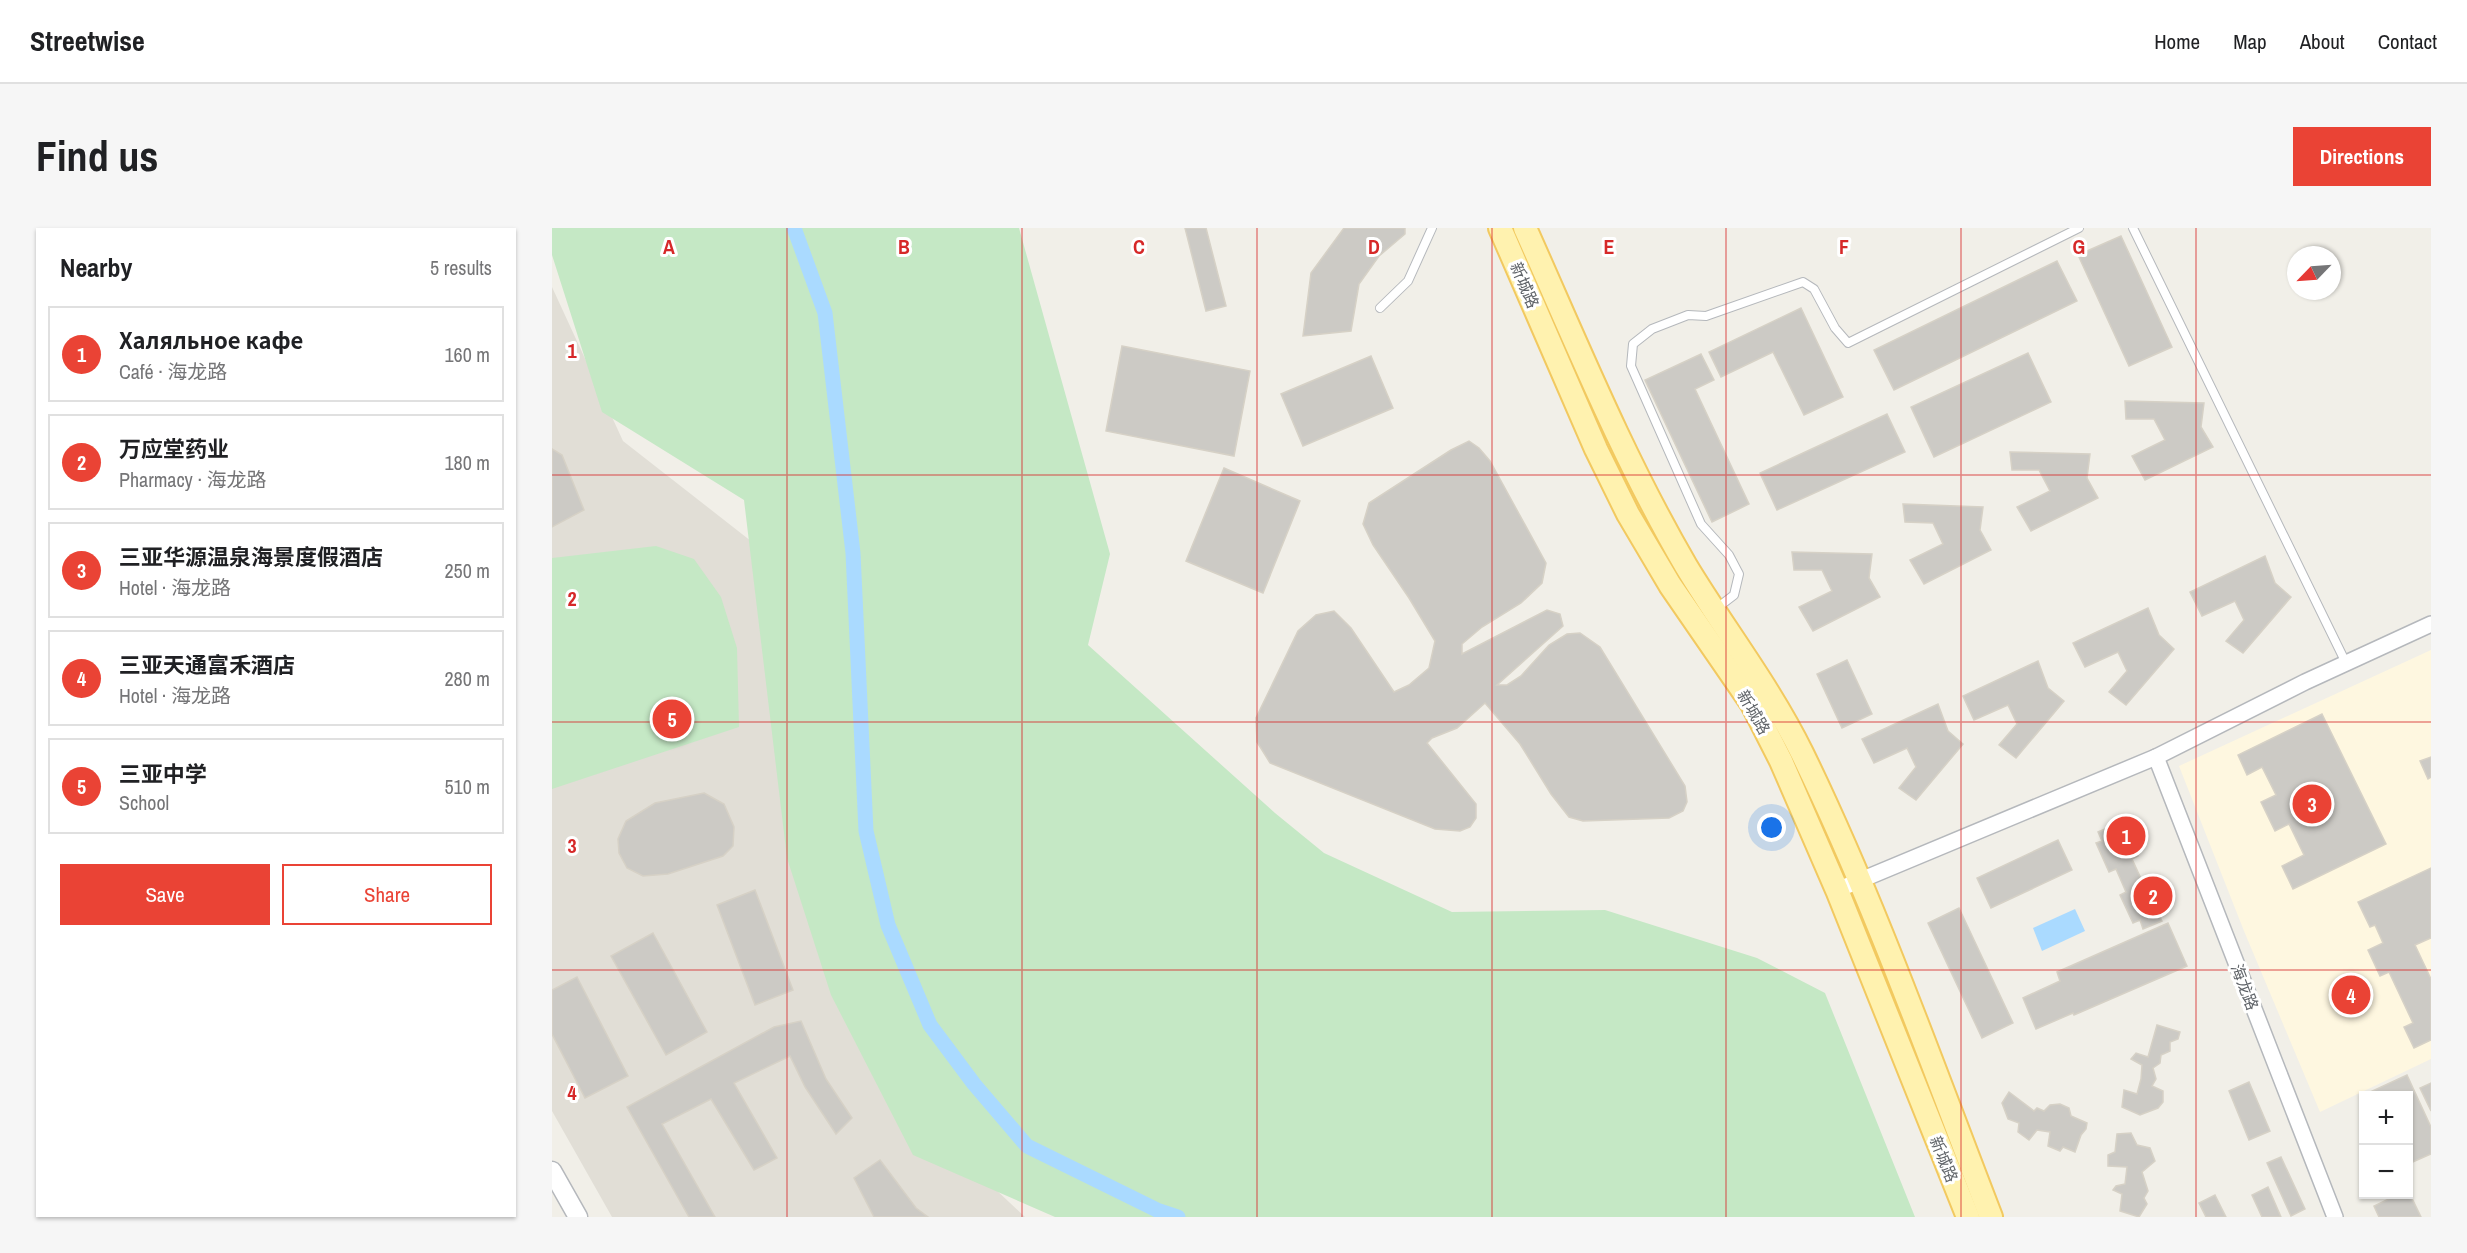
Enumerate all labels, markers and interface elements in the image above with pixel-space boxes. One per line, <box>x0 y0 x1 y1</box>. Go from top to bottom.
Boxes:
text: Streetwise <box>30 22 145 60</box>
text: Home <box>2154 27 2200 56</box>
text: Map <box>2233 27 2267 56</box>
text: About <box>2300 27 2345 56</box>
text: Contact <box>2378 27 2437 56</box>
button: Directions <box>2293 127 2431 186</box>
text: Find us <box>36 128 158 184</box>
text: A <box>663 233 675 260</box>
text: B <box>898 233 910 260</box>
text: C <box>1133 233 1145 260</box>
text: D <box>1368 233 1380 260</box>
text: E <box>1604 233 1615 260</box>
text: F <box>1839 233 1849 260</box>
text: G <box>2073 233 2085 260</box>
north arrow <box>2287 246 2341 300</box>
text: Nearby <box>60 250 132 285</box>
text: 5 results <box>430 254 492 281</box>
street label: 新城路 <box>1505 259 1545 311</box>
text: Халяльное кафе <box>119 326 303 356</box>
text: 1 <box>567 337 577 364</box>
text: 1 <box>77 341 86 368</box>
text: 160 m <box>444 341 490 368</box>
text: Café · 海龙路 <box>119 358 227 385</box>
text: 万应堂药业 <box>119 434 229 464</box>
text: 2 <box>77 449 86 476</box>
text: 180 m <box>444 449 490 476</box>
text: Pharmacy · 海龙路 <box>119 466 267 493</box>
text: 三亚华源温泉海景度假酒店 <box>119 542 383 572</box>
text: 3 <box>77 557 86 584</box>
text: 250 m <box>444 557 490 584</box>
text: Hotel · 海龙路 <box>119 574 231 601</box>
text: 2 <box>567 585 577 612</box>
text: 三亚天通富禾酒店 <box>119 650 295 680</box>
text: 4 <box>77 665 86 692</box>
text: 280 m <box>444 665 490 692</box>
text: Hotel · 海龙路 <box>119 682 231 709</box>
street label: 新城路 <box>1732 686 1776 738</box>
pin: 5 <box>652 696 692 742</box>
text: 三亚中学 <box>119 759 207 789</box>
text: 5 <box>77 773 86 800</box>
text: 510 m <box>444 773 490 800</box>
pin: 3 <box>2292 782 2332 826</box>
text: School <box>119 789 169 816</box>
your location <box>1757 813 1786 842</box>
pin: 1 <box>2106 814 2146 858</box>
text: 3 <box>567 832 577 859</box>
button: Save <box>60 864 270 925</box>
button: Share <box>282 864 492 925</box>
pin: 2 <box>2134 874 2172 918</box>
street label: 海龙路 <box>2226 961 2264 1013</box>
pin: 4 <box>2332 972 2370 1017</box>
text: 4 <box>567 1079 577 1106</box>
map controls <box>2359 1091 2413 1199</box>
button: + <box>2359 1091 2413 1145</box>
street label: 新城路 <box>1925 1133 1963 1185</box>
button: − <box>2359 1145 2413 1199</box>

